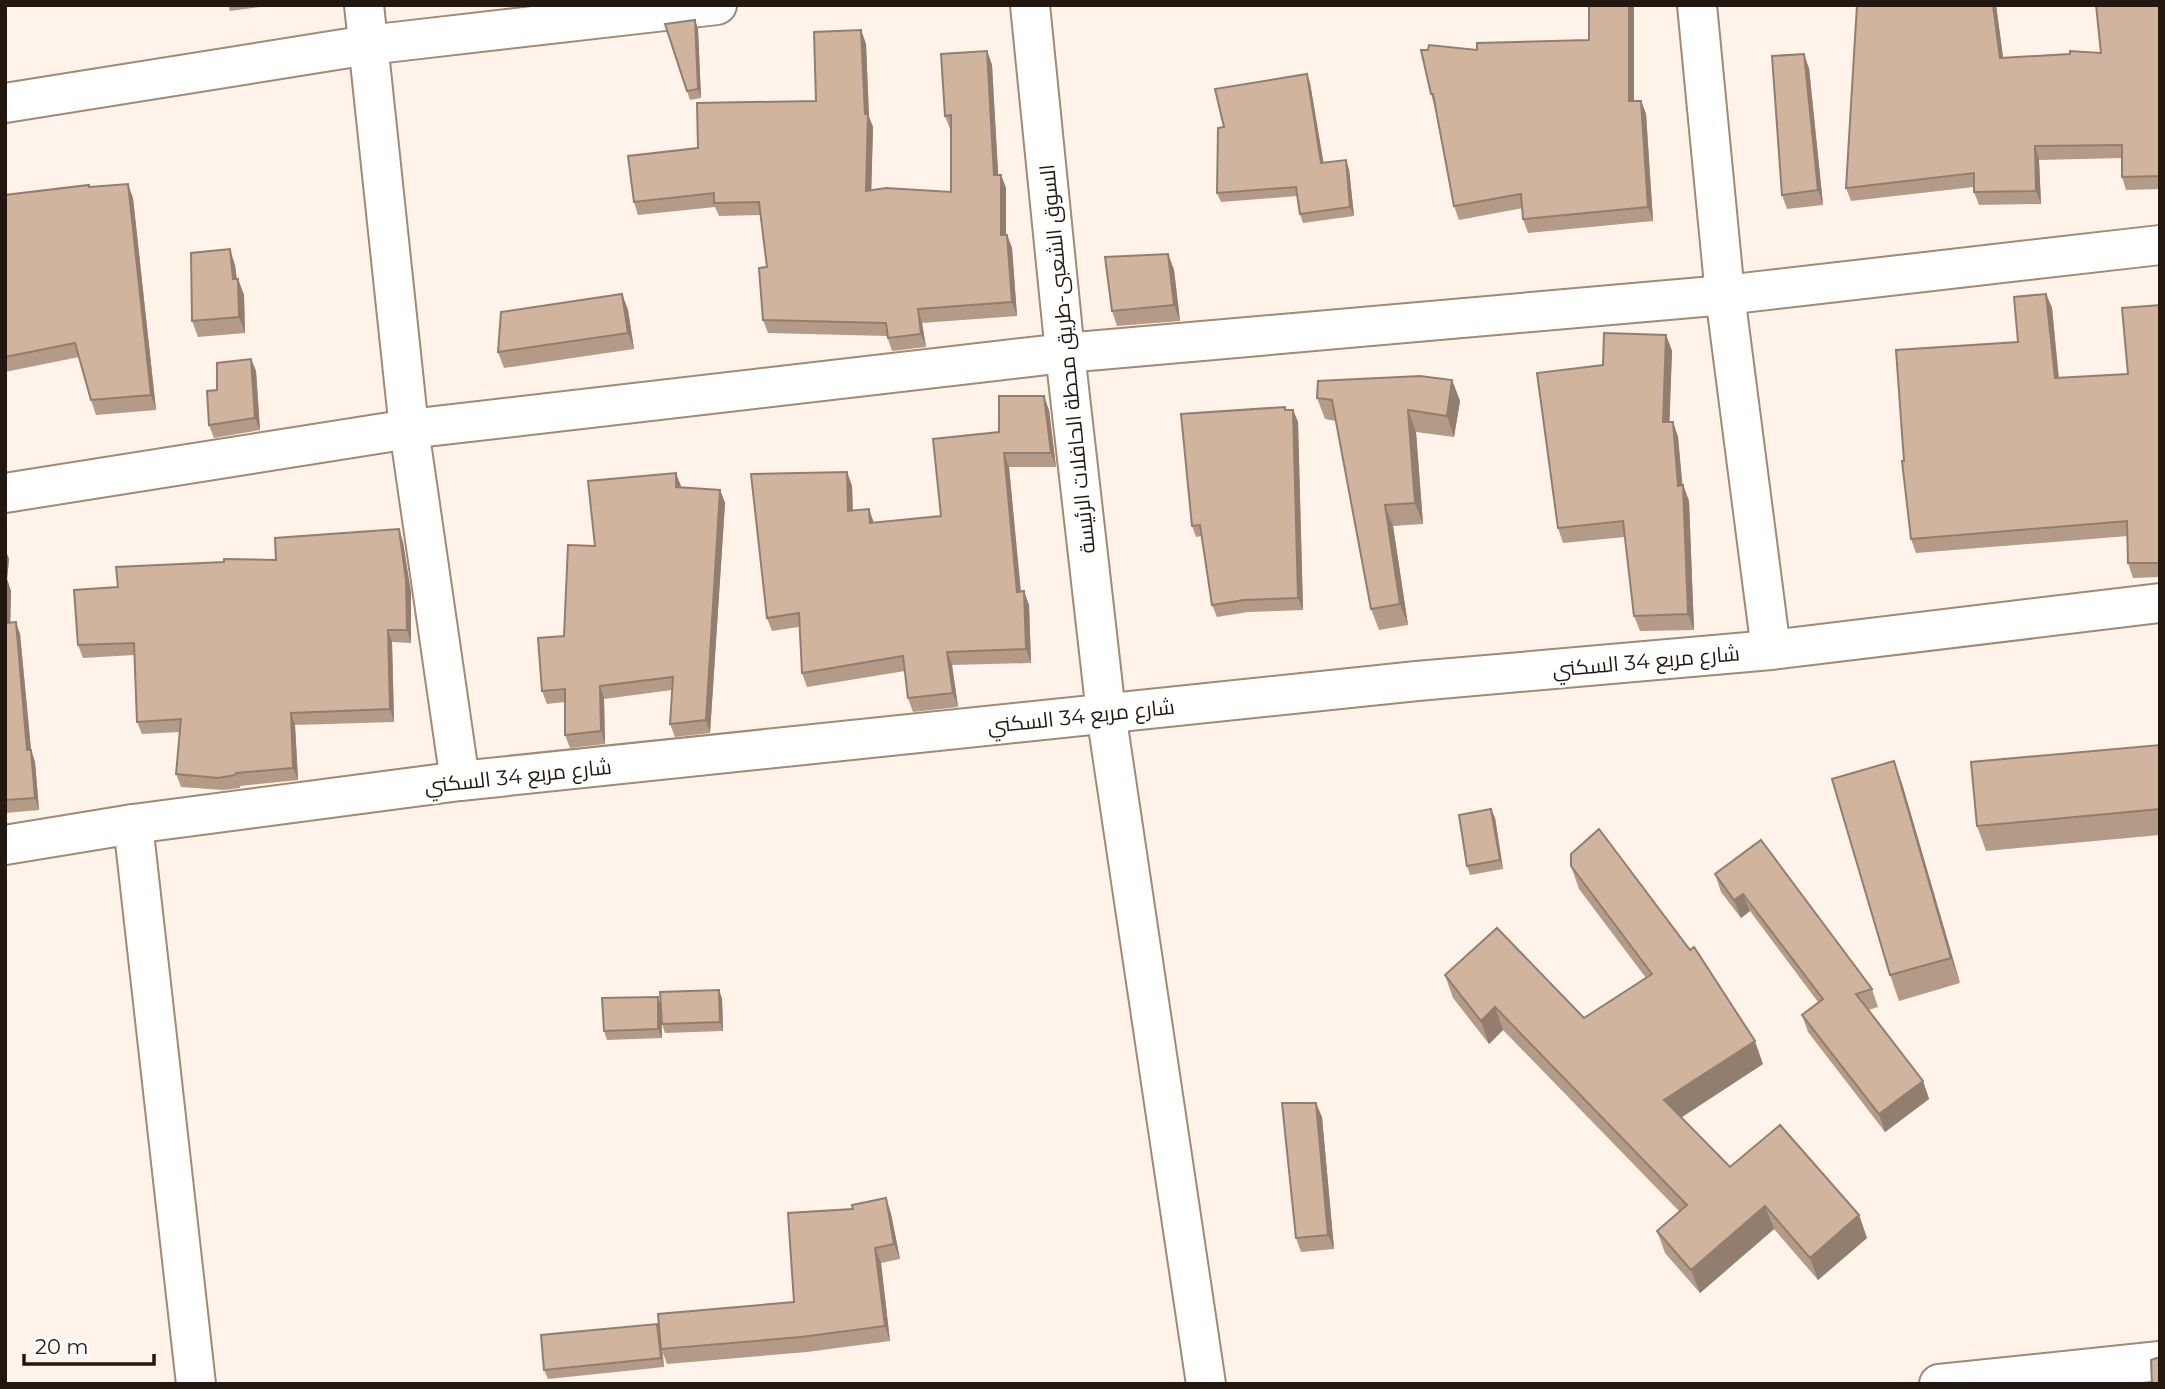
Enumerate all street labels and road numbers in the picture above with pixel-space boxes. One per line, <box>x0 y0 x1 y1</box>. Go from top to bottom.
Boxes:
street label: السوق الشعبى-طريق محطة الحافلات الرئيسة <box>1034 163 1101 555</box>
street label: شارع مربع 34 السكني <box>1551 640 1741 686</box>
street label: شارع مربع 34 السكني <box>986 694 1176 742</box>
street label: شارع مربع 34 السكني <box>423 754 613 802</box>

